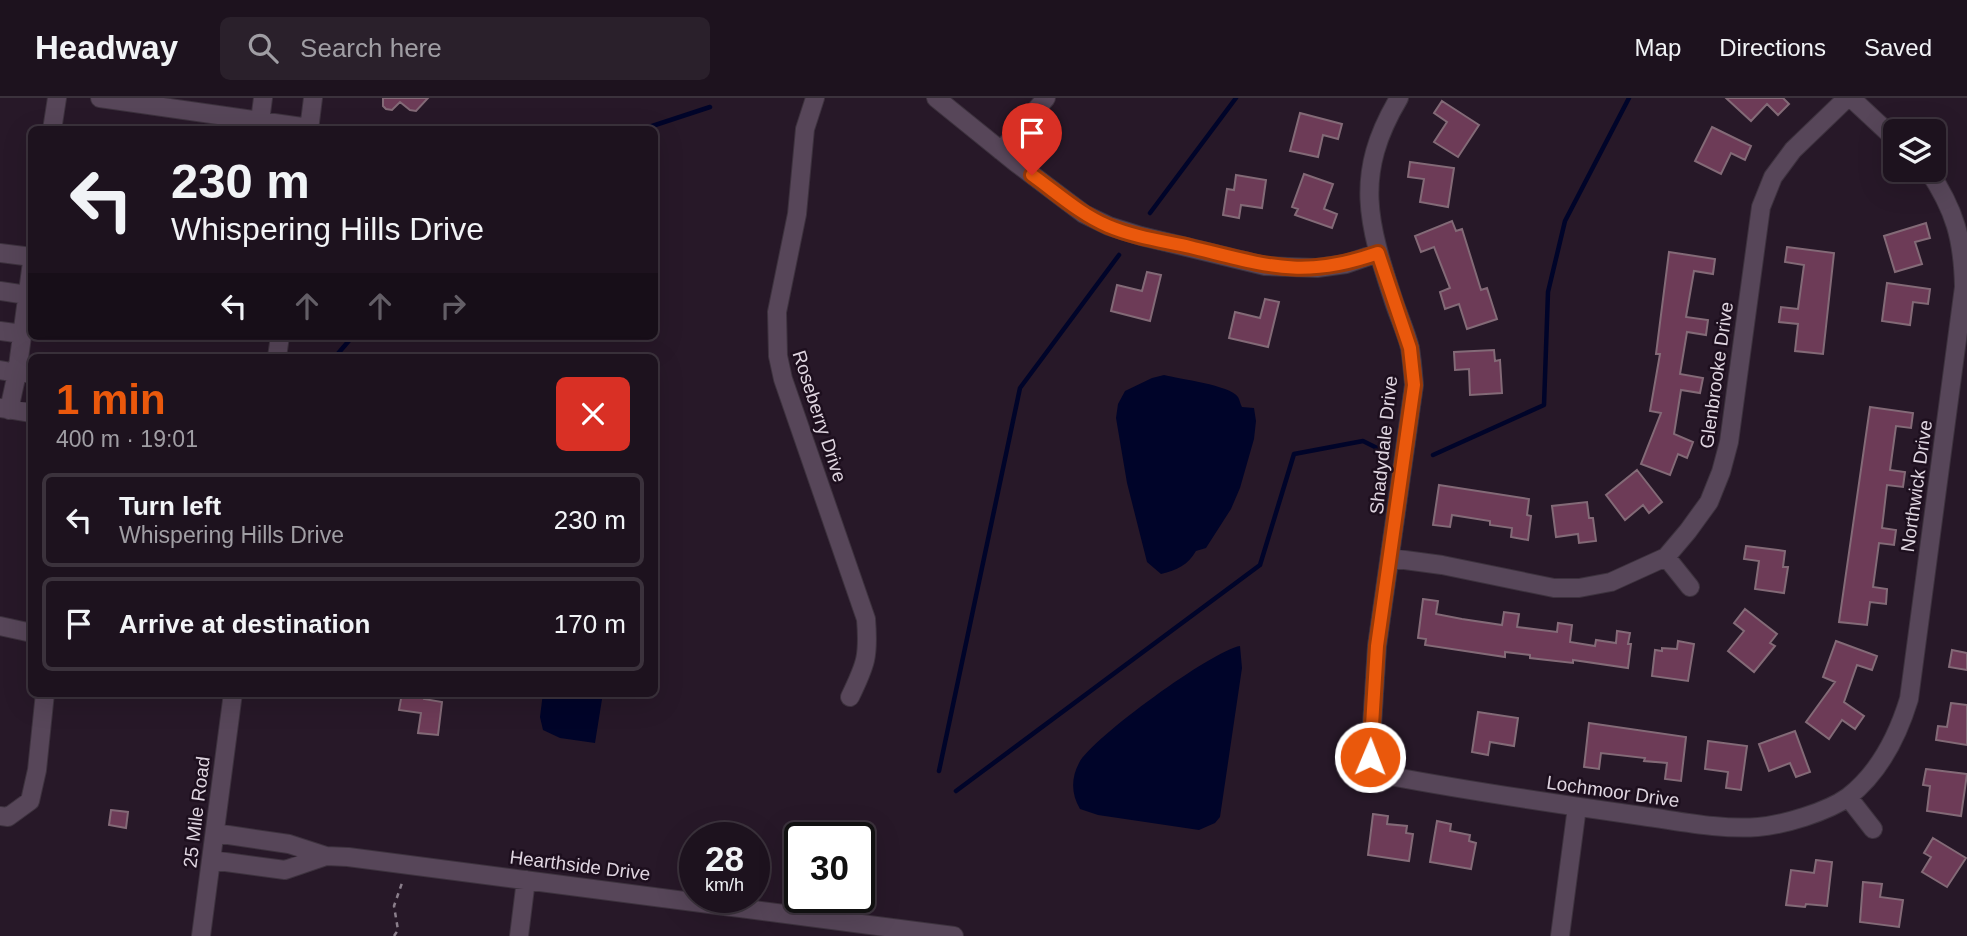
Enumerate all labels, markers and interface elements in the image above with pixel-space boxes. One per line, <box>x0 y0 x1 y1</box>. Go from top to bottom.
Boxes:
search box <box>220 17 710 80</box>
text: Headway <box>35 29 178 66</box>
icon: search <box>244 29 282 67</box>
text: Search here <box>300 33 442 63</box>
text: Map <box>1635 34 1681 61</box>
text: Directions <box>1719 34 1826 61</box>
text: Saved <box>1864 34 1932 61</box>
pin <box>1002 103 1062 175</box>
icon: arrive <box>1013 114 1051 152</box>
map controls <box>1883 119 1946 182</box>
button: layers <box>1883 119 1946 182</box>
icon: left <box>56 154 147 245</box>
text: 230 m <box>171 154 310 208</box>
text: Whispering Hills Drive <box>171 211 484 247</box>
icon: left <box>215 287 253 325</box>
icon: ahead <box>288 287 326 325</box>
icon: ahead <box>361 287 399 325</box>
icon: right <box>434 287 472 325</box>
street label: Glenbrooke Drive <box>1696 300 1737 450</box>
street label: Roseberry Drive <box>788 348 851 485</box>
street label: Shadydale Drive <box>1366 375 1401 515</box>
text: 1 min <box>56 376 166 423</box>
button: close <box>556 377 630 451</box>
street label: Northwick Drive <box>1897 419 1936 553</box>
text: 400 m · 19:01 <box>56 426 198 452</box>
text: Turn left <box>119 491 221 521</box>
icon: left <box>60 501 98 539</box>
text: 230 m <box>554 505 626 535</box>
text: Whispering Hills Drive <box>119 522 344 548</box>
icon: arrive <box>60 605 98 643</box>
text: Arrive at destination <box>119 609 370 639</box>
text: 170 m <box>554 609 626 639</box>
position arrow <box>1333 720 1407 794</box>
street label: 25 Mile Road <box>179 755 214 869</box>
street label: Lochmoor Drive <box>1545 772 1681 811</box>
speed limit sign: 30 <box>784 822 875 913</box>
text: 28 <box>705 839 744 878</box>
street label: Hearthside Drive <box>508 846 651 885</box>
text: km/h <box>705 875 744 895</box>

